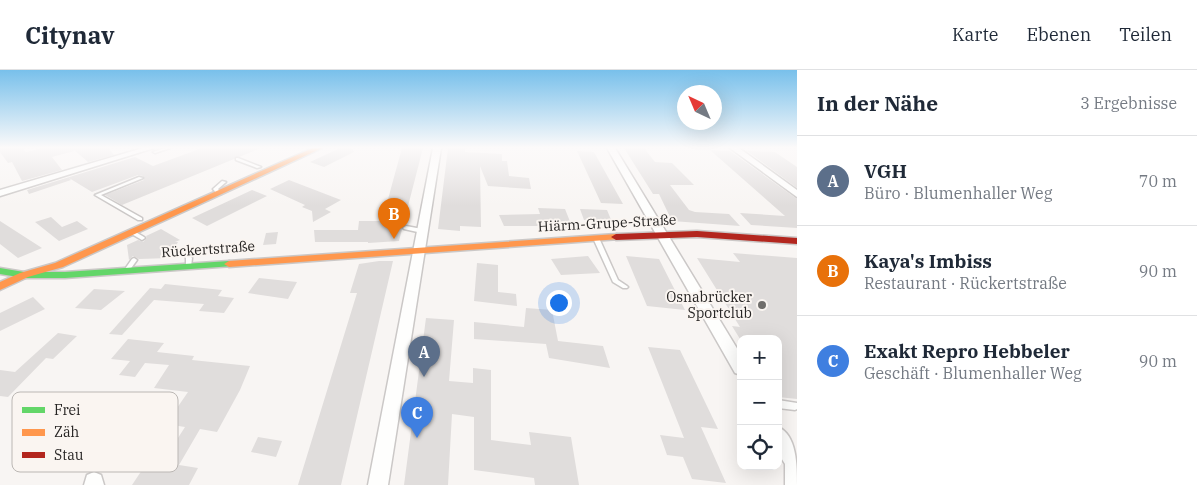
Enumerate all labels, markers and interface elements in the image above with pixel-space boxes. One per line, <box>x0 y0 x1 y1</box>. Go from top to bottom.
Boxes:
text: Citynav <box>25 19 114 51</box>
text: Karte <box>952 23 998 46</box>
text: Ebenen <box>1026 23 1091 46</box>
text: Teilen <box>1119 23 1172 46</box>
north arrow <box>677 85 722 130</box>
text: In der Nähe <box>817 89 938 117</box>
text: 3 Ergebnisse <box>1080 93 1177 113</box>
text: VGH <box>864 159 907 183</box>
text: A <box>827 171 839 191</box>
text: 70 m <box>1139 171 1177 191</box>
text: Büro · Blumenhaller Weg <box>864 183 1052 203</box>
pin: B <box>378 198 410 239</box>
street label: Hiärm-Grupe-Straße <box>537 210 677 236</box>
street label: Rückertstraße <box>160 237 256 261</box>
text: Kaya's Imbiss <box>864 249 992 273</box>
text: B <box>827 261 839 281</box>
text: 90 m <box>1139 261 1177 281</box>
text: Restaurant · Rückertstraße <box>864 273 1067 293</box>
place label: Osnabrücker Sportclub <box>666 288 753 322</box>
your location <box>546 290 572 316</box>
marker: Osnabrücker Sportclub <box>756 299 768 311</box>
map controls <box>737 335 782 470</box>
button: + <box>737 335 782 380</box>
pin: A <box>408 336 440 377</box>
text: Exakt Repro Hebbeler <box>864 339 1070 363</box>
text: C <box>828 351 838 371</box>
text: 90 m <box>1139 351 1177 371</box>
text: Geschäft · Blumenhaller Weg <box>864 363 1082 383</box>
button: − <box>737 380 782 425</box>
legend <box>12 392 178 472</box>
pin: C <box>401 397 433 438</box>
text: Frei <box>54 401 81 419</box>
text: Zäh <box>54 423 80 441</box>
button: locate <box>737 425 782 470</box>
text: Stau <box>54 446 84 464</box>

